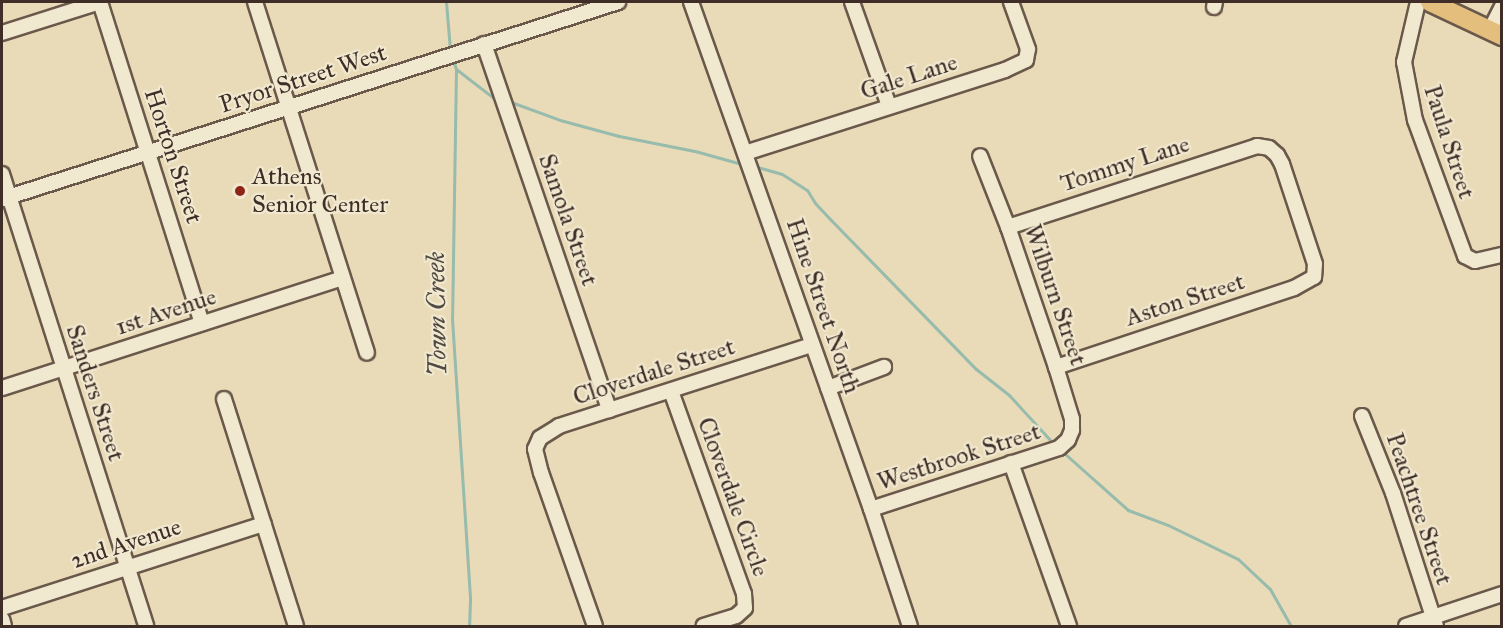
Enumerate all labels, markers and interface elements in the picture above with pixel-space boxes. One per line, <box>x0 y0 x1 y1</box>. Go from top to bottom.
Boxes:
street label: Pryor Street West <box>216 38 390 120</box>
street label: Gale Lane <box>857 48 961 106</box>
street label: Paula Street <box>1417 82 1481 202</box>
street label: Horton Street <box>138 85 208 227</box>
street label: Tommy Lane <box>1057 130 1193 198</box>
street label: Samola Street <box>532 150 604 290</box>
place label: Athens Senior Center <box>252 163 388 219</box>
marker: Athens Senior Center <box>233 184 247 198</box>
street label: Hine Street North <box>780 215 866 397</box>
street label: Wilburn Street <box>1017 221 1093 369</box>
water label: Town Creek <box>420 251 454 377</box>
street label: Aston Street <box>1122 267 1248 333</box>
street label: 1st Avenue <box>112 282 220 342</box>
street label: Sanders Street <box>59 321 131 465</box>
street label: Cloverdale Street <box>570 332 738 412</box>
street label: Cloverdale Circle <box>691 414 775 580</box>
street label: Westbrook Street <box>874 417 1044 497</box>
street label: Peachtree Street <box>1380 429 1458 589</box>
street label: 2nd Avenue <box>67 513 185 575</box>

